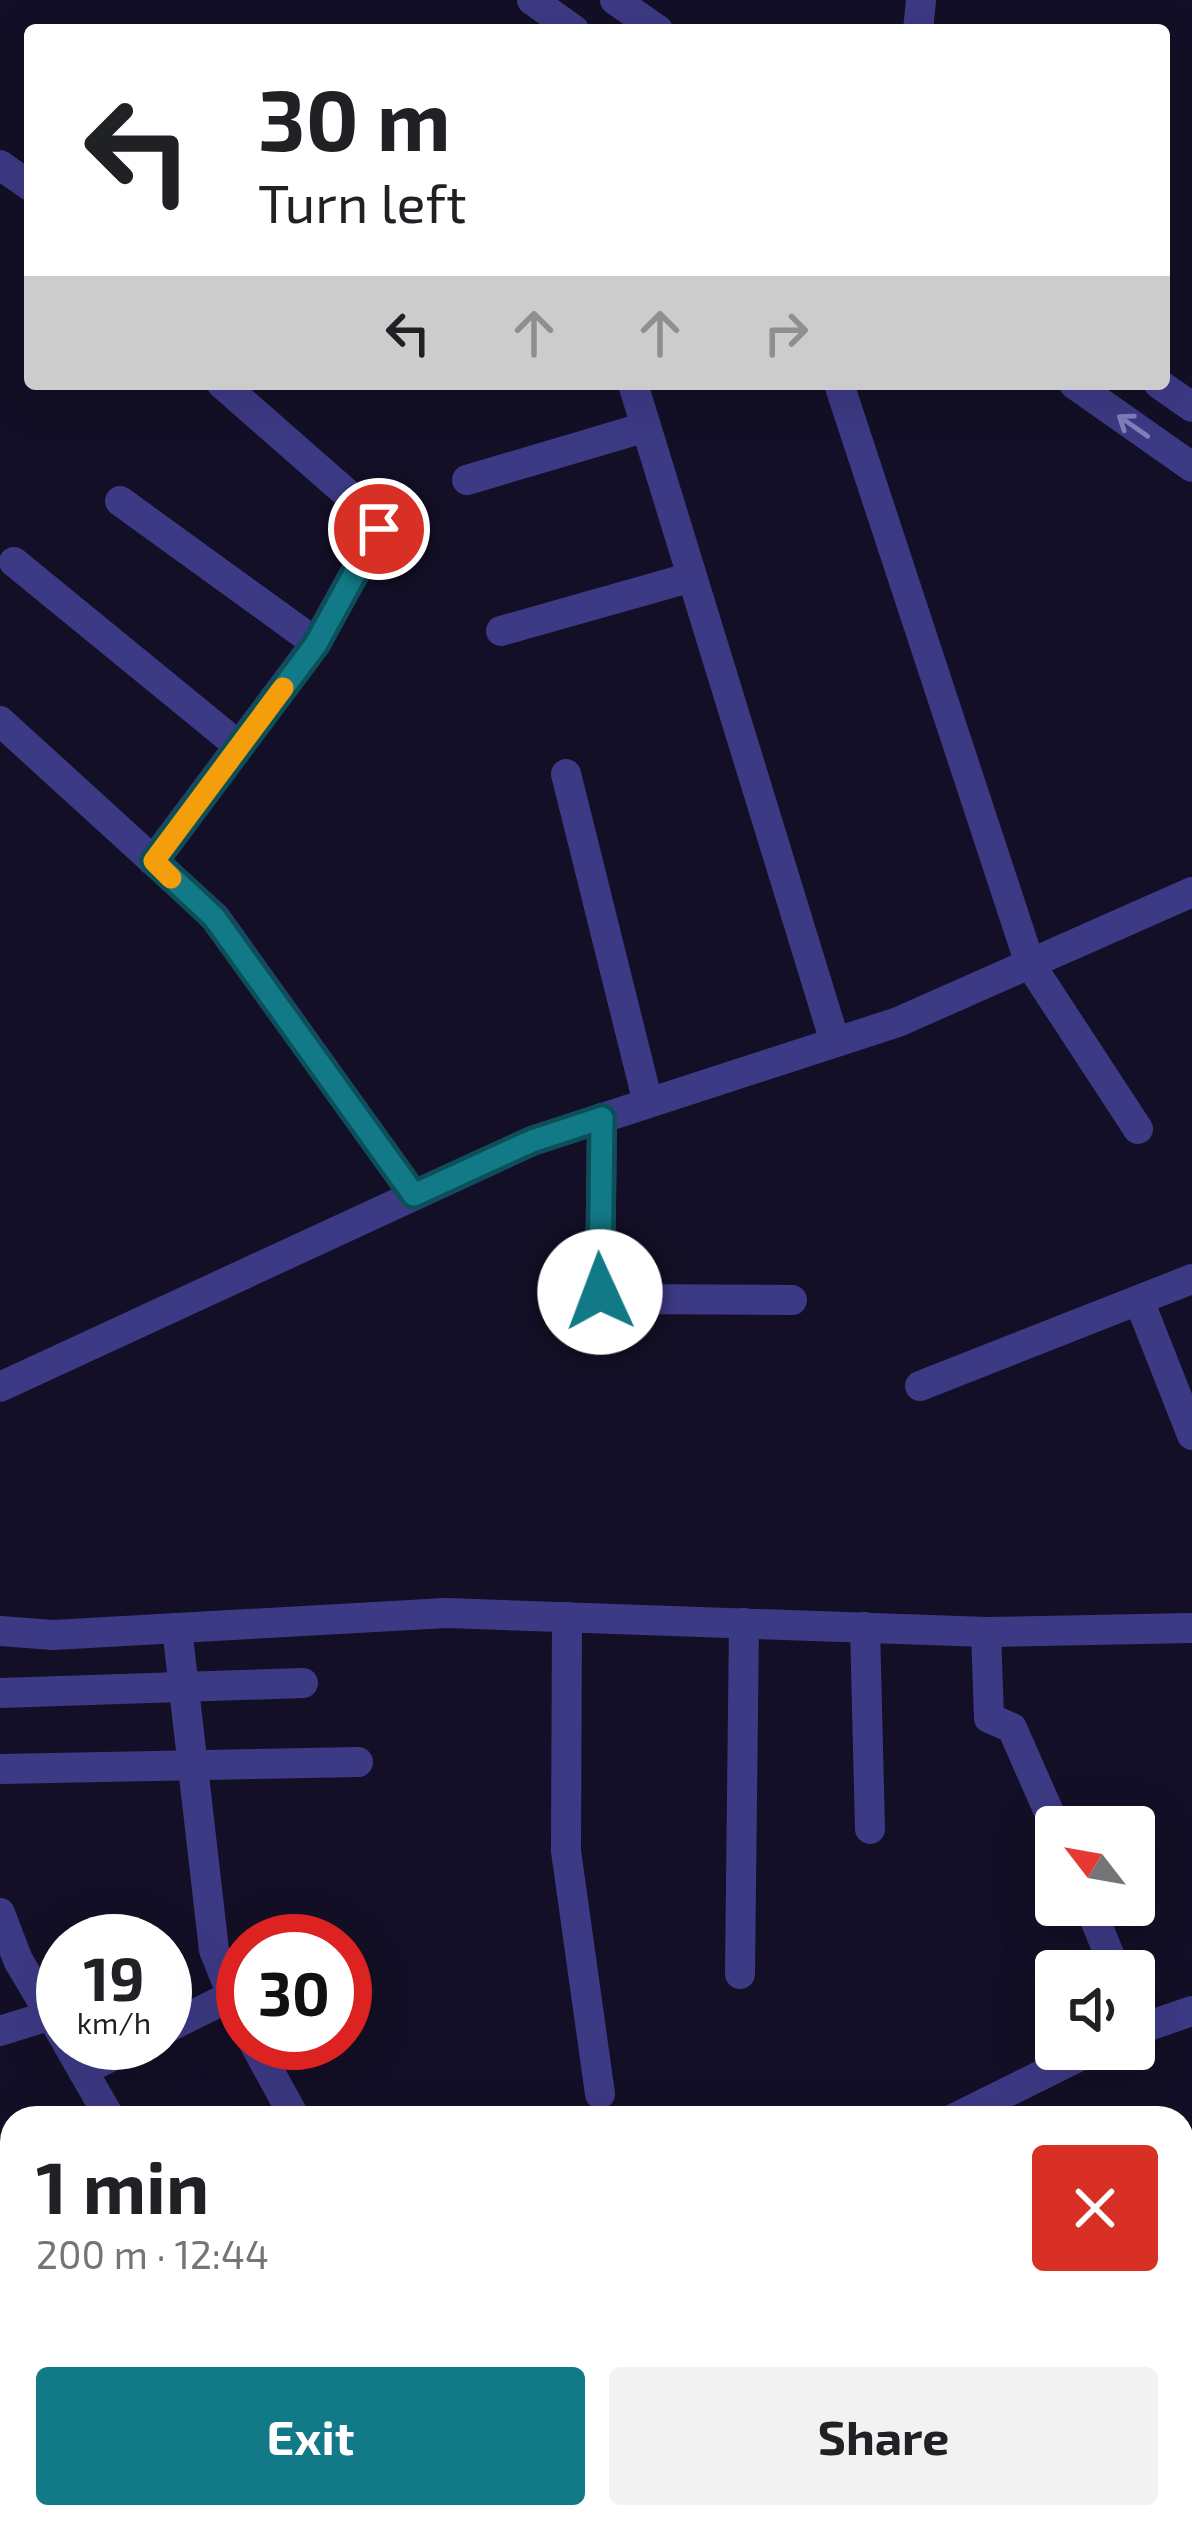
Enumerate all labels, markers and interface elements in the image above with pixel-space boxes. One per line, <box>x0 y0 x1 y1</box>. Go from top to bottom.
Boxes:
text: 30 m <box>258 67 451 168</box>
icon: left <box>60 72 216 228</box>
text: Turn left <box>258 169 467 234</box>
icon: left <box>375 300 441 366</box>
icon: ahead <box>501 300 567 366</box>
icon: ahead <box>627 300 693 366</box>
icon: right <box>753 300 819 366</box>
one-way arrow <box>1117 414 1150 439</box>
pin <box>328 478 430 580</box>
icon: arrive <box>346 496 412 562</box>
position arrow <box>537 1229 663 1355</box>
north arrow <box>1035 1806 1155 1926</box>
map controls <box>1035 1806 1155 2070</box>
speed limit sign: 30 <box>216 1914 372 2070</box>
text: 19 <box>83 1941 145 2013</box>
button: sound <box>1035 1950 1155 2070</box>
text: km/h <box>77 2004 151 2040</box>
text: 1 min <box>36 2142 209 2228</box>
button: close <box>1032 2145 1158 2271</box>
text: 200 m · 12:44 <box>36 2230 269 2277</box>
button: Exit <box>36 2367 585 2505</box>
button: Share <box>609 2367 1158 2505</box>

